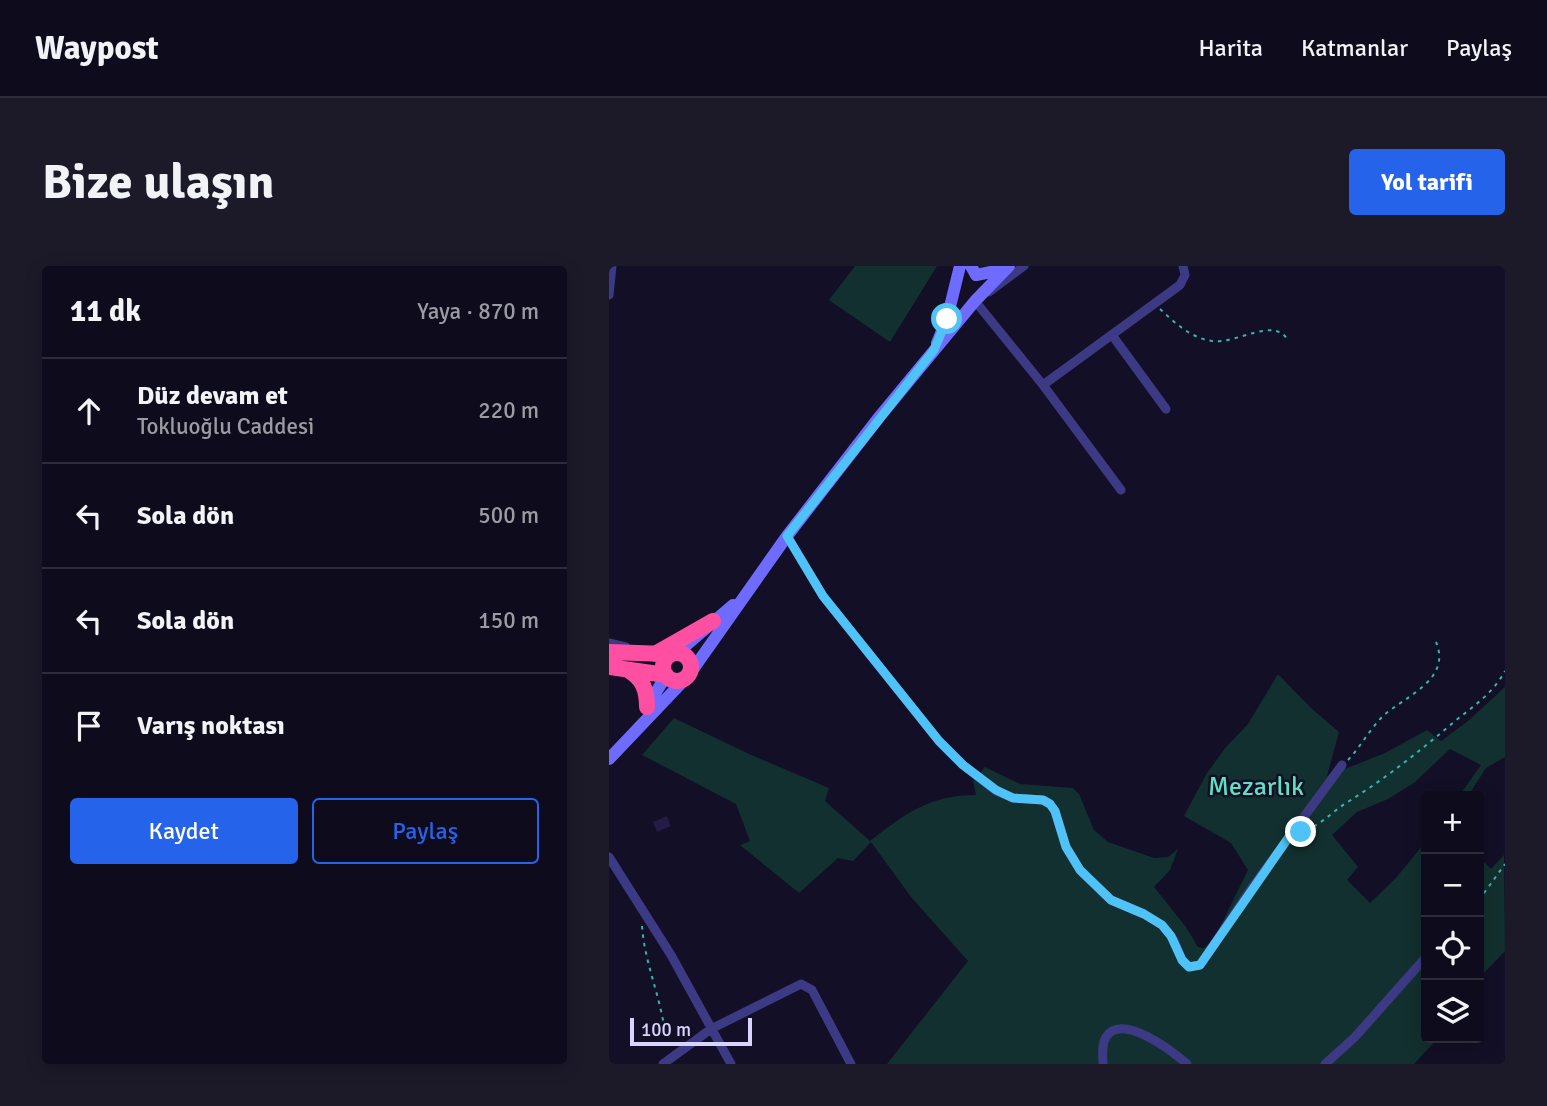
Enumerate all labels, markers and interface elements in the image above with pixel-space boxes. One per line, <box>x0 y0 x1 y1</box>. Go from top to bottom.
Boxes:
text: Waypost <box>35 28 159 69</box>
text: Harita <box>1198 33 1263 63</box>
text: Katmanlar <box>1301 33 1408 63</box>
text: Paylaş <box>1446 33 1512 63</box>
button: Yol tarifi <box>1349 149 1505 215</box>
text: Bize ulaşın <box>42 152 274 212</box>
text: 11 dk <box>70 293 141 330</box>
text: Yaya · 870 m <box>417 297 539 326</box>
route start <box>931 303 962 334</box>
text: Düz devam et <box>137 380 288 412</box>
icon: ahead <box>70 392 108 430</box>
text: 220 m <box>478 396 539 425</box>
text: Tokluoğlu Caddesi <box>137 412 314 441</box>
icon: left <box>70 497 108 535</box>
text: Sola dön <box>137 500 234 532</box>
text: 500 m <box>478 501 539 530</box>
icon: left <box>70 602 108 640</box>
text: Sola dön <box>137 605 234 637</box>
text: 150 m <box>478 606 539 635</box>
icon: arrive <box>70 707 108 745</box>
text: Varış noktası <box>137 710 285 742</box>
park label: Mezarlık <box>1208 771 1304 803</box>
map controls <box>1421 791 1484 1043</box>
button: + <box>1421 791 1484 854</box>
button: Kaydet <box>70 798 298 864</box>
button: Paylaş <box>312 798 539 864</box>
route end <box>1285 816 1316 847</box>
button: − <box>1421 854 1484 917</box>
button: locate <box>1421 917 1484 980</box>
button: layers <box>1421 980 1484 1043</box>
scale bar <box>630 1015 753 1047</box>
text: 100 m <box>641 1018 691 1042</box>

